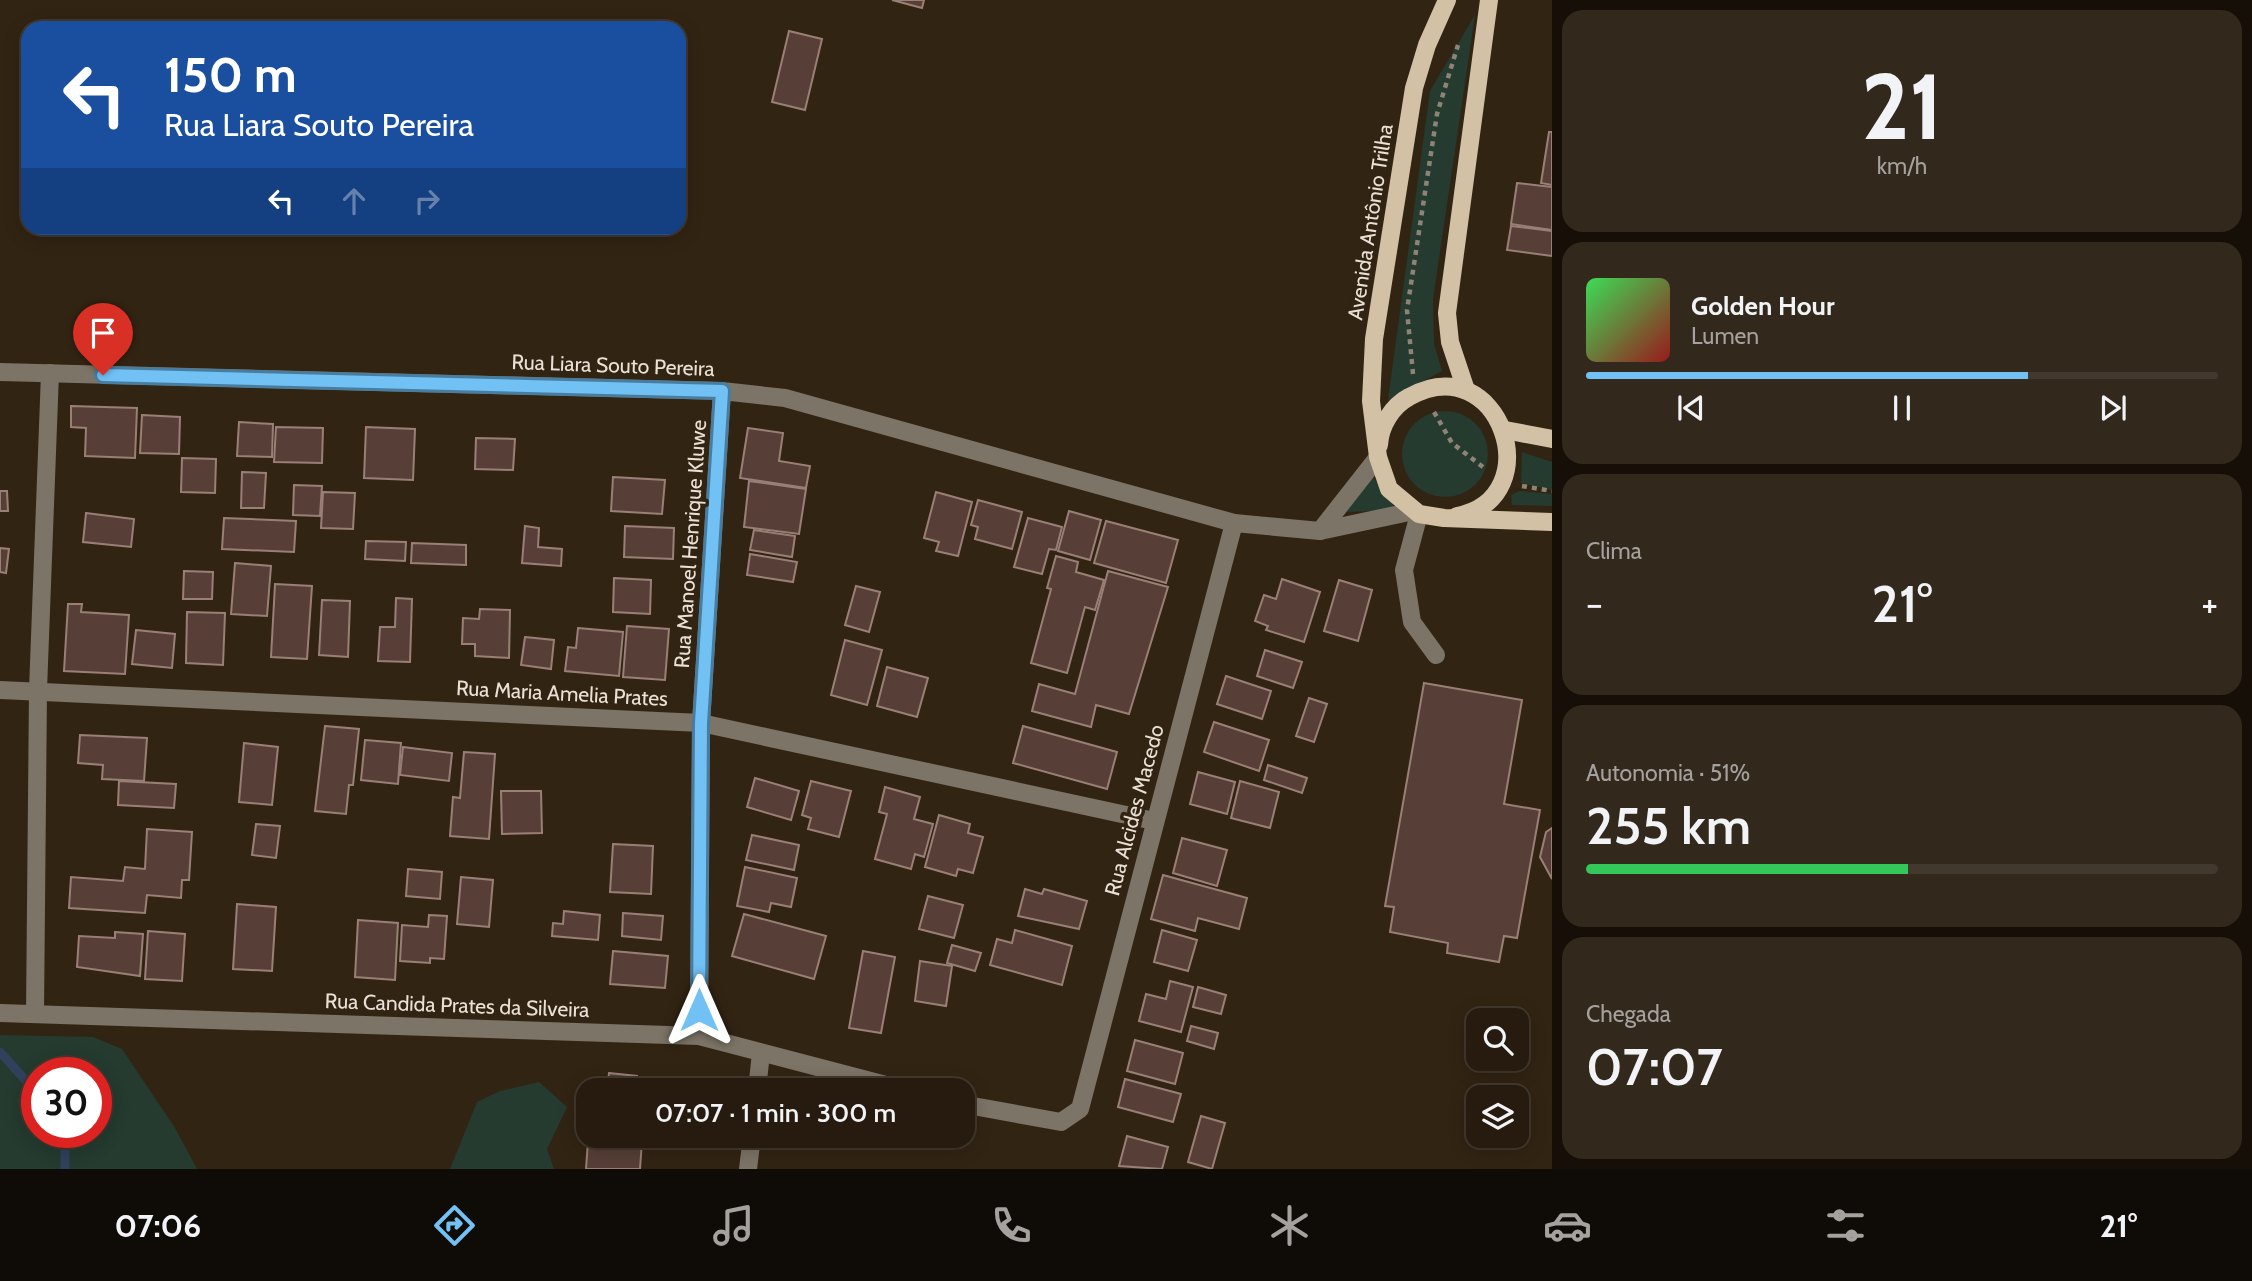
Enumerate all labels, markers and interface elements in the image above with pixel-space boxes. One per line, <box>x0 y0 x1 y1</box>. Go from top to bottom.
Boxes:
text: 150 m <box>164 45 297 104</box>
icon: left <box>49 49 140 140</box>
text: 21 <box>1861 51 1943 162</box>
text: Rua Liara Souto Pereira <box>164 105 474 144</box>
street label: Avenida Antônio Trilha <box>1342 122 1398 322</box>
text: km/h <box>1877 152 1927 180</box>
icon: left <box>262 182 300 220</box>
icon: ahead <box>335 182 373 220</box>
icon: right <box>408 182 446 220</box>
text: Golden Hour <box>1691 290 1834 322</box>
pin <box>73 303 133 375</box>
icon: arrive <box>84 314 122 352</box>
text: Lumen <box>1691 322 1759 350</box>
street label: Rua Liara Souto Pereira <box>511 349 715 381</box>
icon: previous <box>1672 389 1710 427</box>
icon: pause <box>1883 389 1921 427</box>
icon: next <box>2094 389 2132 427</box>
street label: Rua Manoel Henrique Kluwe <box>669 419 711 669</box>
text: Clima <box>1586 537 1642 565</box>
text: 21° <box>1872 572 1932 635</box>
text: − <box>1586 580 1603 627</box>
text: + <box>2201 580 2218 627</box>
street label: Rua Maria Amelia Prates <box>455 675 669 711</box>
street label: Rua Alcides Macedo <box>1099 722 1169 898</box>
text: Autonomia · 51% <box>1586 759 1750 787</box>
text: 255 km <box>1586 794 1751 857</box>
position arrow <box>662 973 736 1047</box>
street label: Rua Candida Prates da Silveira <box>324 988 590 1022</box>
text: Chegada <box>1586 1000 1671 1028</box>
map controls <box>1466 1008 1529 1148</box>
button: search <box>1466 1008 1529 1071</box>
text: 07:07 <box>1586 1035 1723 1098</box>
speed limit sign: 30 <box>21 1057 112 1148</box>
button: layers <box>1466 1085 1529 1148</box>
text: 07:07 · 1 min · 300 m <box>655 1097 896 1129</box>
icon: directions <box>430 1201 479 1250</box>
icon: music <box>709 1201 758 1250</box>
icon: phone <box>987 1201 1036 1250</box>
icon: climate <box>1265 1201 1314 1250</box>
icon: car <box>1543 1201 1592 1250</box>
icon: filters <box>1821 1201 1870 1250</box>
text: 07:06 <box>115 1206 201 1245</box>
text: 21° <box>2099 1206 2137 1245</box>

